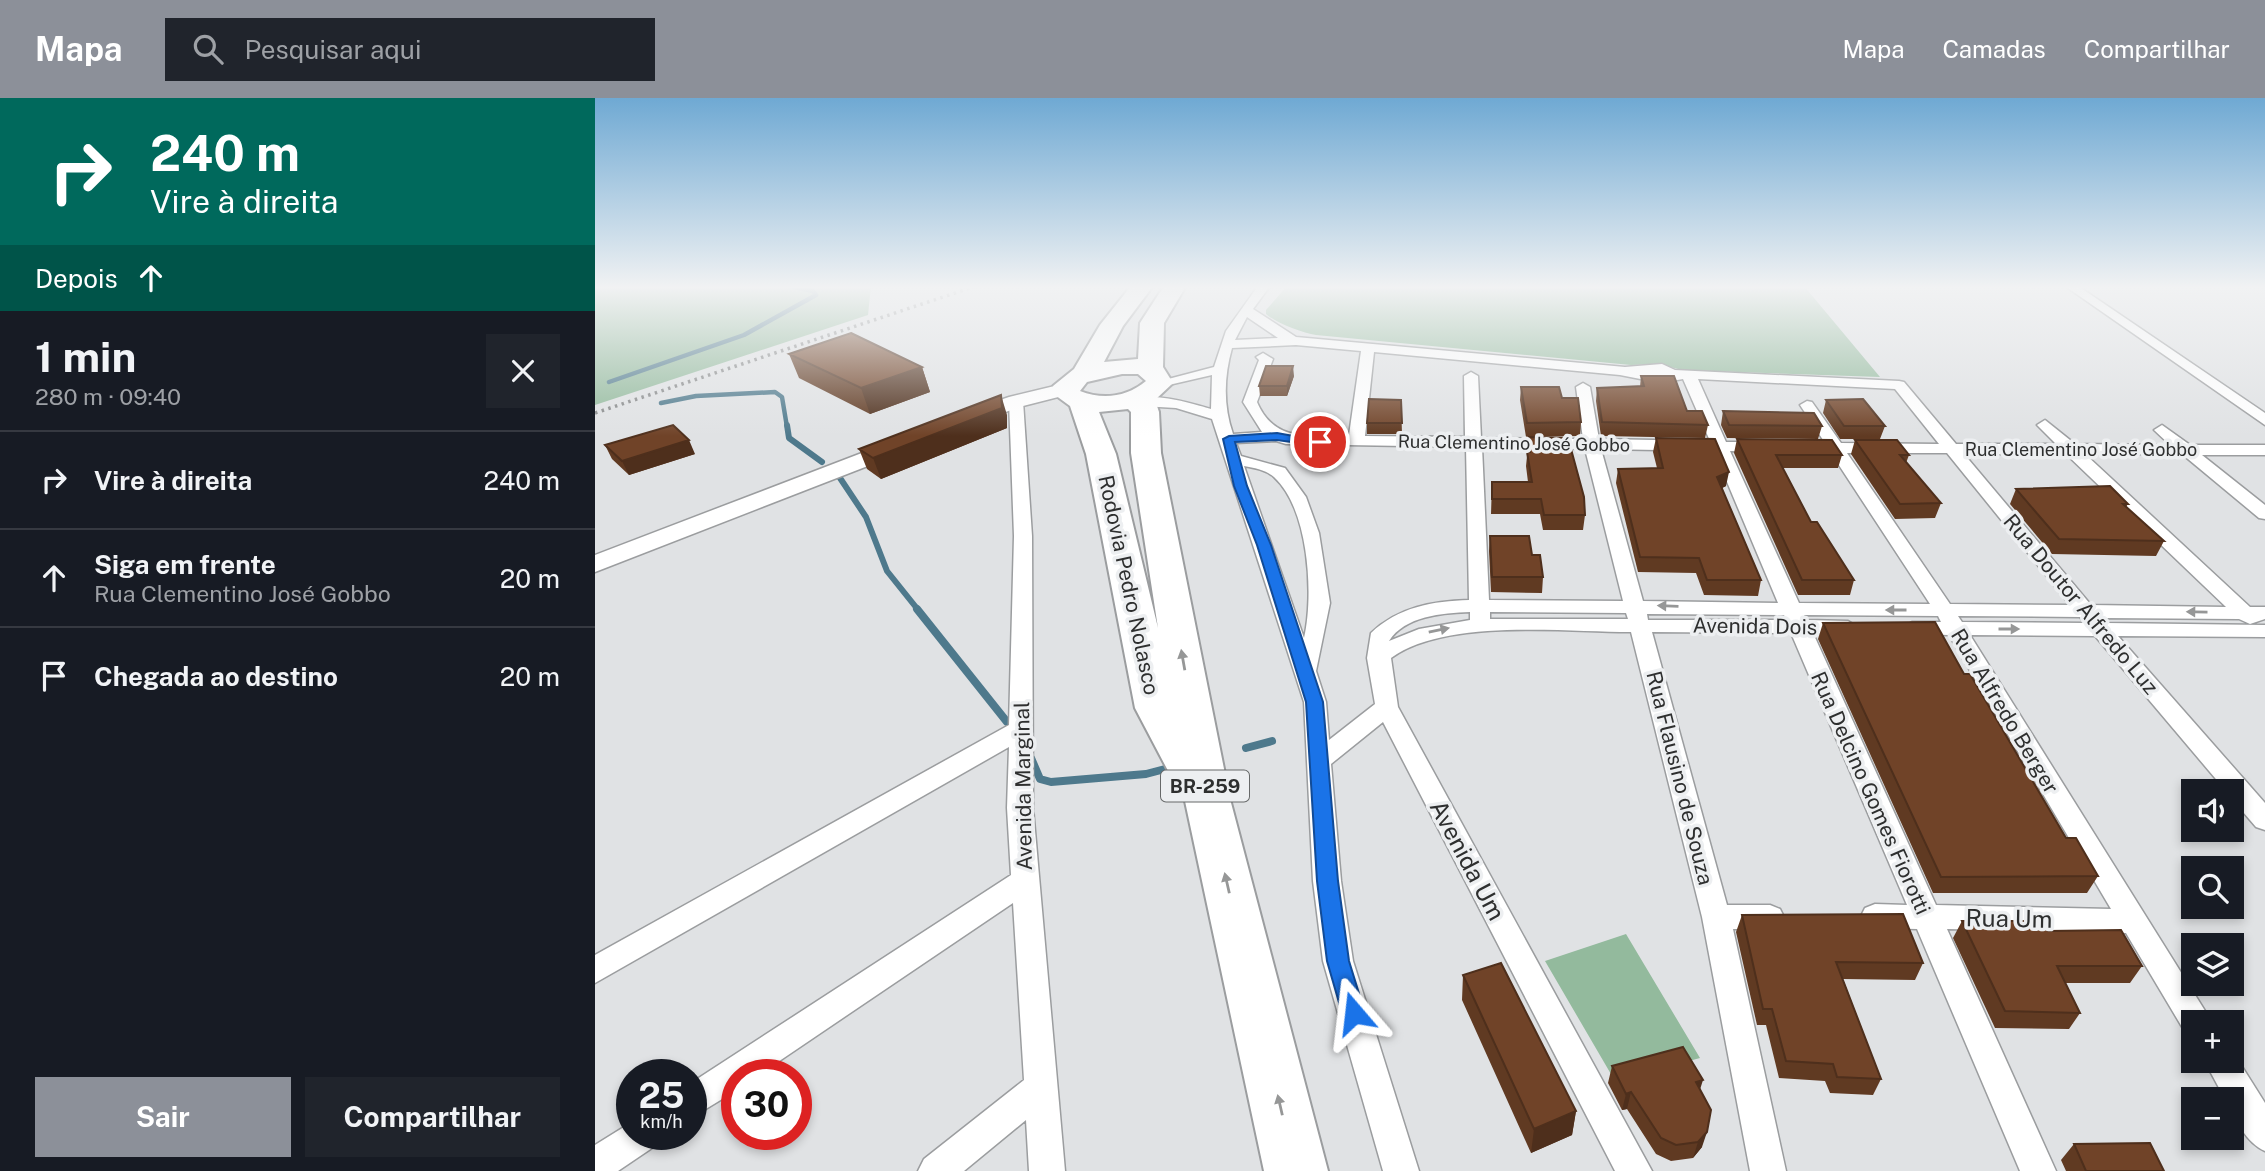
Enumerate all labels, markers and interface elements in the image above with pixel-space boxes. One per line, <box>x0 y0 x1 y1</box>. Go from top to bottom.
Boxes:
search box <box>165 18 655 81</box>
text: Mapa <box>35 30 123 68</box>
icon: search <box>189 30 227 68</box>
text: Pesquisar aqui <box>245 34 421 65</box>
text: Mapa <box>1843 35 1904 63</box>
text: Camadas <box>1942 35 2046 63</box>
text: Compartilhar <box>2084 35 2230 63</box>
text: 240 m <box>150 124 300 182</box>
icon: right <box>35 126 126 217</box>
text: Vire à direita <box>150 183 338 220</box>
icon: ahead <box>132 259 170 297</box>
text: Depois <box>35 263 118 294</box>
text: 1 min <box>35 332 136 381</box>
button: close <box>486 334 560 408</box>
text: 280 m · 09:40 <box>35 383 181 410</box>
pin <box>1290 412 1350 472</box>
icon: arrive <box>1301 423 1339 461</box>
street label: Rua Clementino José Gobbo <box>1398 430 1630 456</box>
street label: Rua Clementino José Gobbo <box>1965 439 2197 460</box>
icon: right <box>35 461 73 499</box>
text: Vire à direita <box>94 465 252 496</box>
text: 240 m <box>483 465 560 496</box>
street label: Rodovia Pedro Nolasco <box>1093 473 1165 697</box>
street label: Rua Doutor Alfredo Luz <box>1998 509 2164 699</box>
text: Siga em frente <box>94 549 276 580</box>
icon: ahead <box>35 559 73 597</box>
text: 20 m <box>500 563 560 594</box>
text: Rua Clementino José Gobbo <box>94 580 391 607</box>
one-way arrow <box>1657 601 1679 612</box>
one-way arrow <box>1885 604 1907 616</box>
one-way arrow <box>2186 607 2208 618</box>
street label: Avenida Dois <box>1692 612 1818 640</box>
one-way arrow <box>1999 623 2021 635</box>
street label: Rua Alfredo Berger <box>1946 624 2064 798</box>
one-way arrow <box>1429 625 1451 636</box>
one-way arrow <box>1177 649 1188 671</box>
icon: arrive <box>35 657 73 695</box>
text: Chegada ao destino <box>94 661 338 692</box>
text: 20 m <box>500 661 560 692</box>
street label: Rua Delcino Gomes Fiorotti <box>1806 668 1936 918</box>
street label: Rua Flausino de Souza <box>1641 669 1719 887</box>
street label: Avenida Marginal <box>1009 701 1037 871</box>
road number: BR-259 <box>1161 771 1249 802</box>
map controls <box>2181 779 2244 1150</box>
button: sound <box>2181 779 2244 842</box>
street label: Avenida Um <box>1425 795 1511 925</box>
button: search <box>2181 856 2244 919</box>
one-way arrow <box>1221 872 1232 894</box>
street label: Rua Um <box>1965 903 2053 933</box>
button: layers <box>2181 933 2244 996</box>
position arrow <box>1317 976 1391 1050</box>
button: + <box>2181 1010 2244 1073</box>
speed limit sign: 30 <box>721 1059 812 1150</box>
text: 25 <box>639 1075 684 1116</box>
button: Sair <box>35 1077 291 1157</box>
button: Compartilhar <box>305 1077 560 1157</box>
button: − <box>2181 1087 2244 1150</box>
one-way arrow <box>1274 1094 1285 1116</box>
text: km/h <box>640 1111 683 1132</box>

